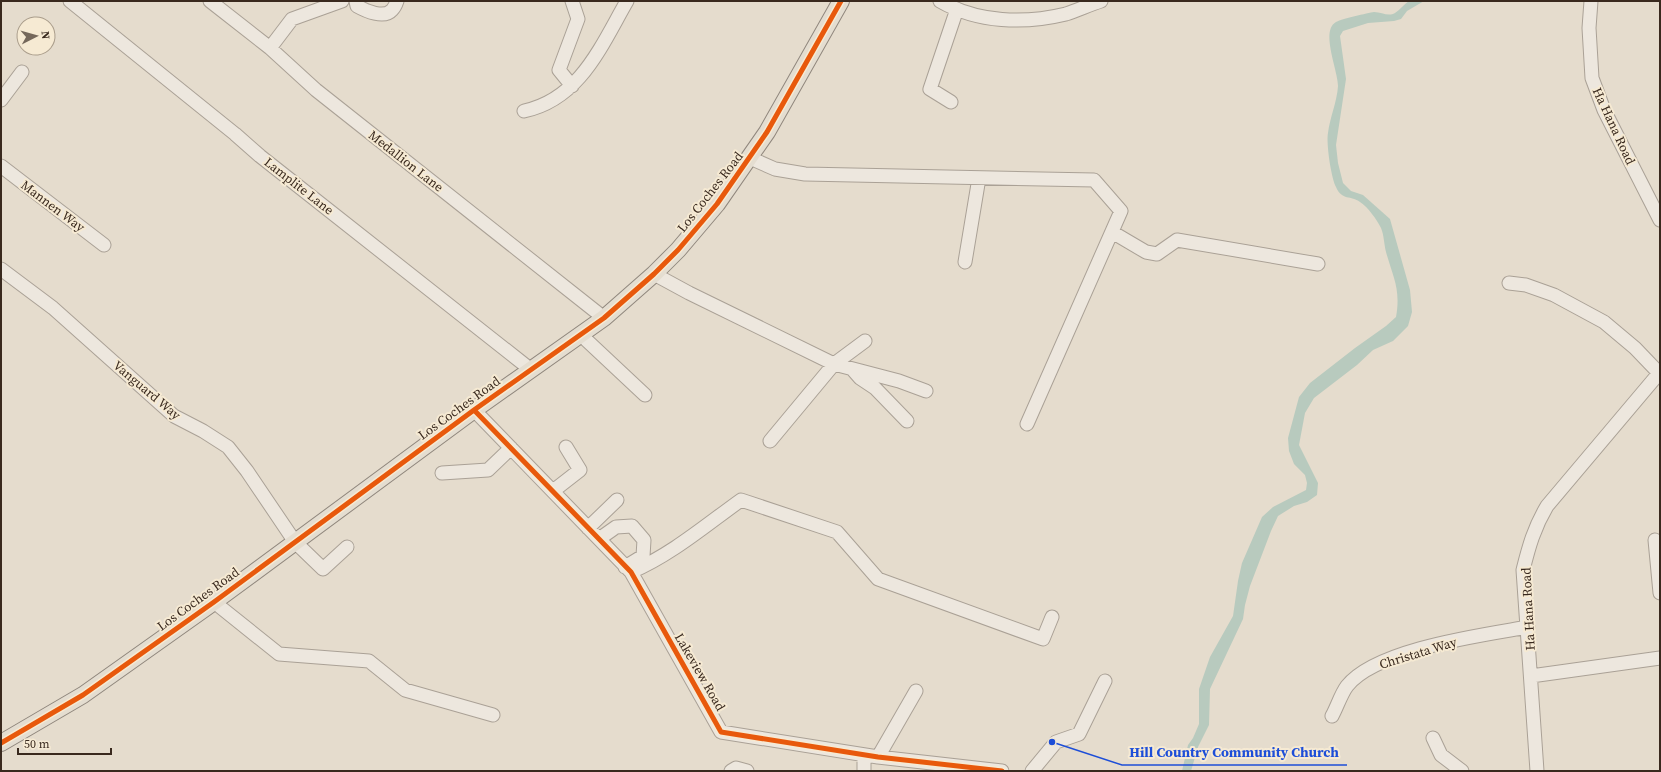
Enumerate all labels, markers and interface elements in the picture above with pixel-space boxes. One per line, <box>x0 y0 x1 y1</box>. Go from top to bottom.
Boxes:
north arrow <box>16 16 56 56</box>
text: N <box>38 30 53 40</box>
street label: Ha Hana Road <box>1589 85 1640 168</box>
street label: Medallion Lane <box>365 126 447 196</box>
street label: Los Coches Road <box>673 148 747 236</box>
street label: Lamplite Lane <box>261 154 338 219</box>
street label: Mannen Way <box>18 176 89 236</box>
street label: Vanguard Way <box>110 357 185 423</box>
street label: Los Coches Road <box>414 372 504 444</box>
street label: Los Coches Road <box>153 563 243 635</box>
street label: Ha Hana Road <box>1517 566 1539 651</box>
street label: Lakeview Road <box>671 630 729 714</box>
street label: Christata Way <box>1377 633 1459 673</box>
scale bar <box>18 730 111 756</box>
text: 50 m <box>24 736 50 752</box>
callout: Hill Country Community Church <box>1122 739 1347 765</box>
text: Hill Country Community Church <box>1129 742 1339 762</box>

